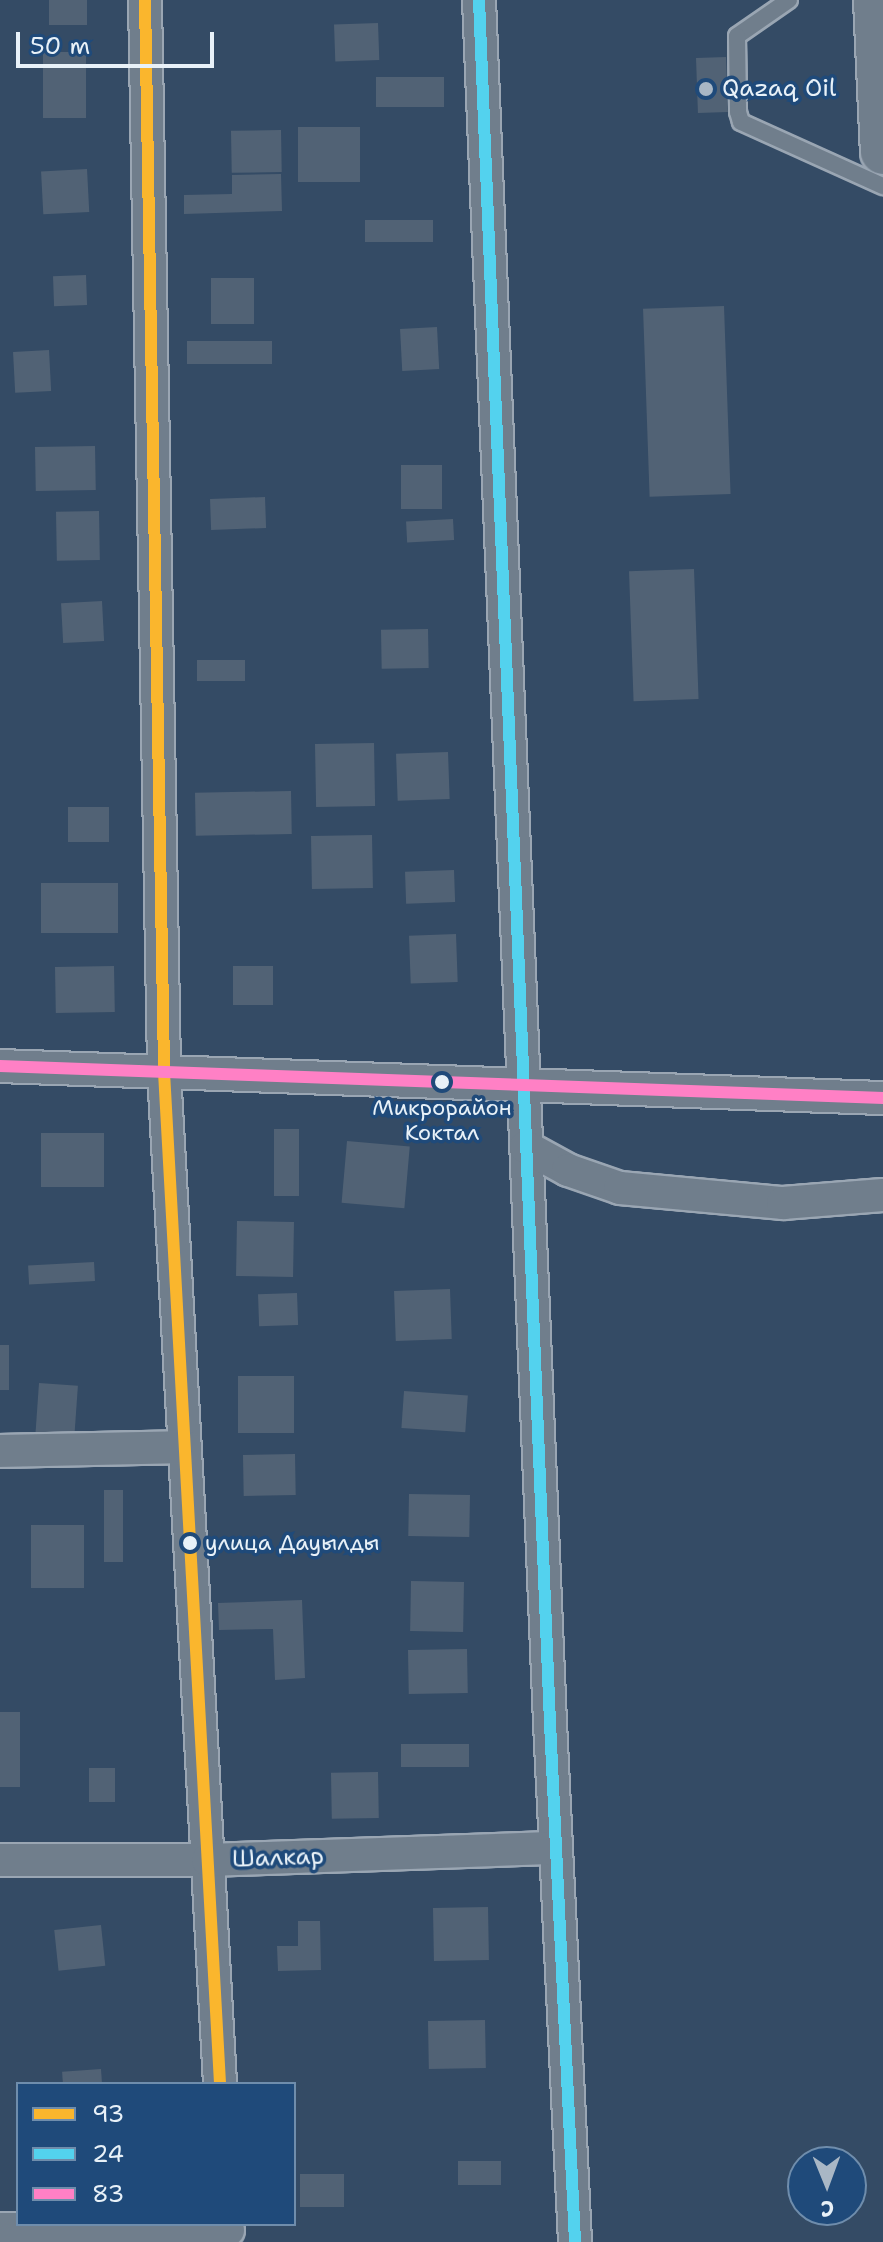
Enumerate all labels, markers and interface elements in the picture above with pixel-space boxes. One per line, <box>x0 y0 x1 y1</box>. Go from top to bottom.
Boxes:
scale bar <box>20 16 218 66</box>
text: 50 m <box>30 30 90 62</box>
place label: Qazaq Oil <box>722 75 836 103</box>
marker: Qazaq Oil <box>697 80 715 98</box>
marker: Микрорайон Коктал <box>434 1074 450 1090</box>
place label: Микрорайон Коктал <box>372 1094 512 1146</box>
place label: улица Дауылды <box>205 1530 379 1556</box>
marker: улица Дауылды <box>182 1535 198 1551</box>
street label: Шалкар <box>232 1842 324 1874</box>
legend <box>16 2082 296 2226</box>
text: 93 <box>92 2098 124 2130</box>
text: 24 <box>92 2138 124 2170</box>
north arrow <box>787 2146 867 2226</box>
text: 83 <box>92 2178 124 2210</box>
text: С <box>820 2194 834 2223</box>

